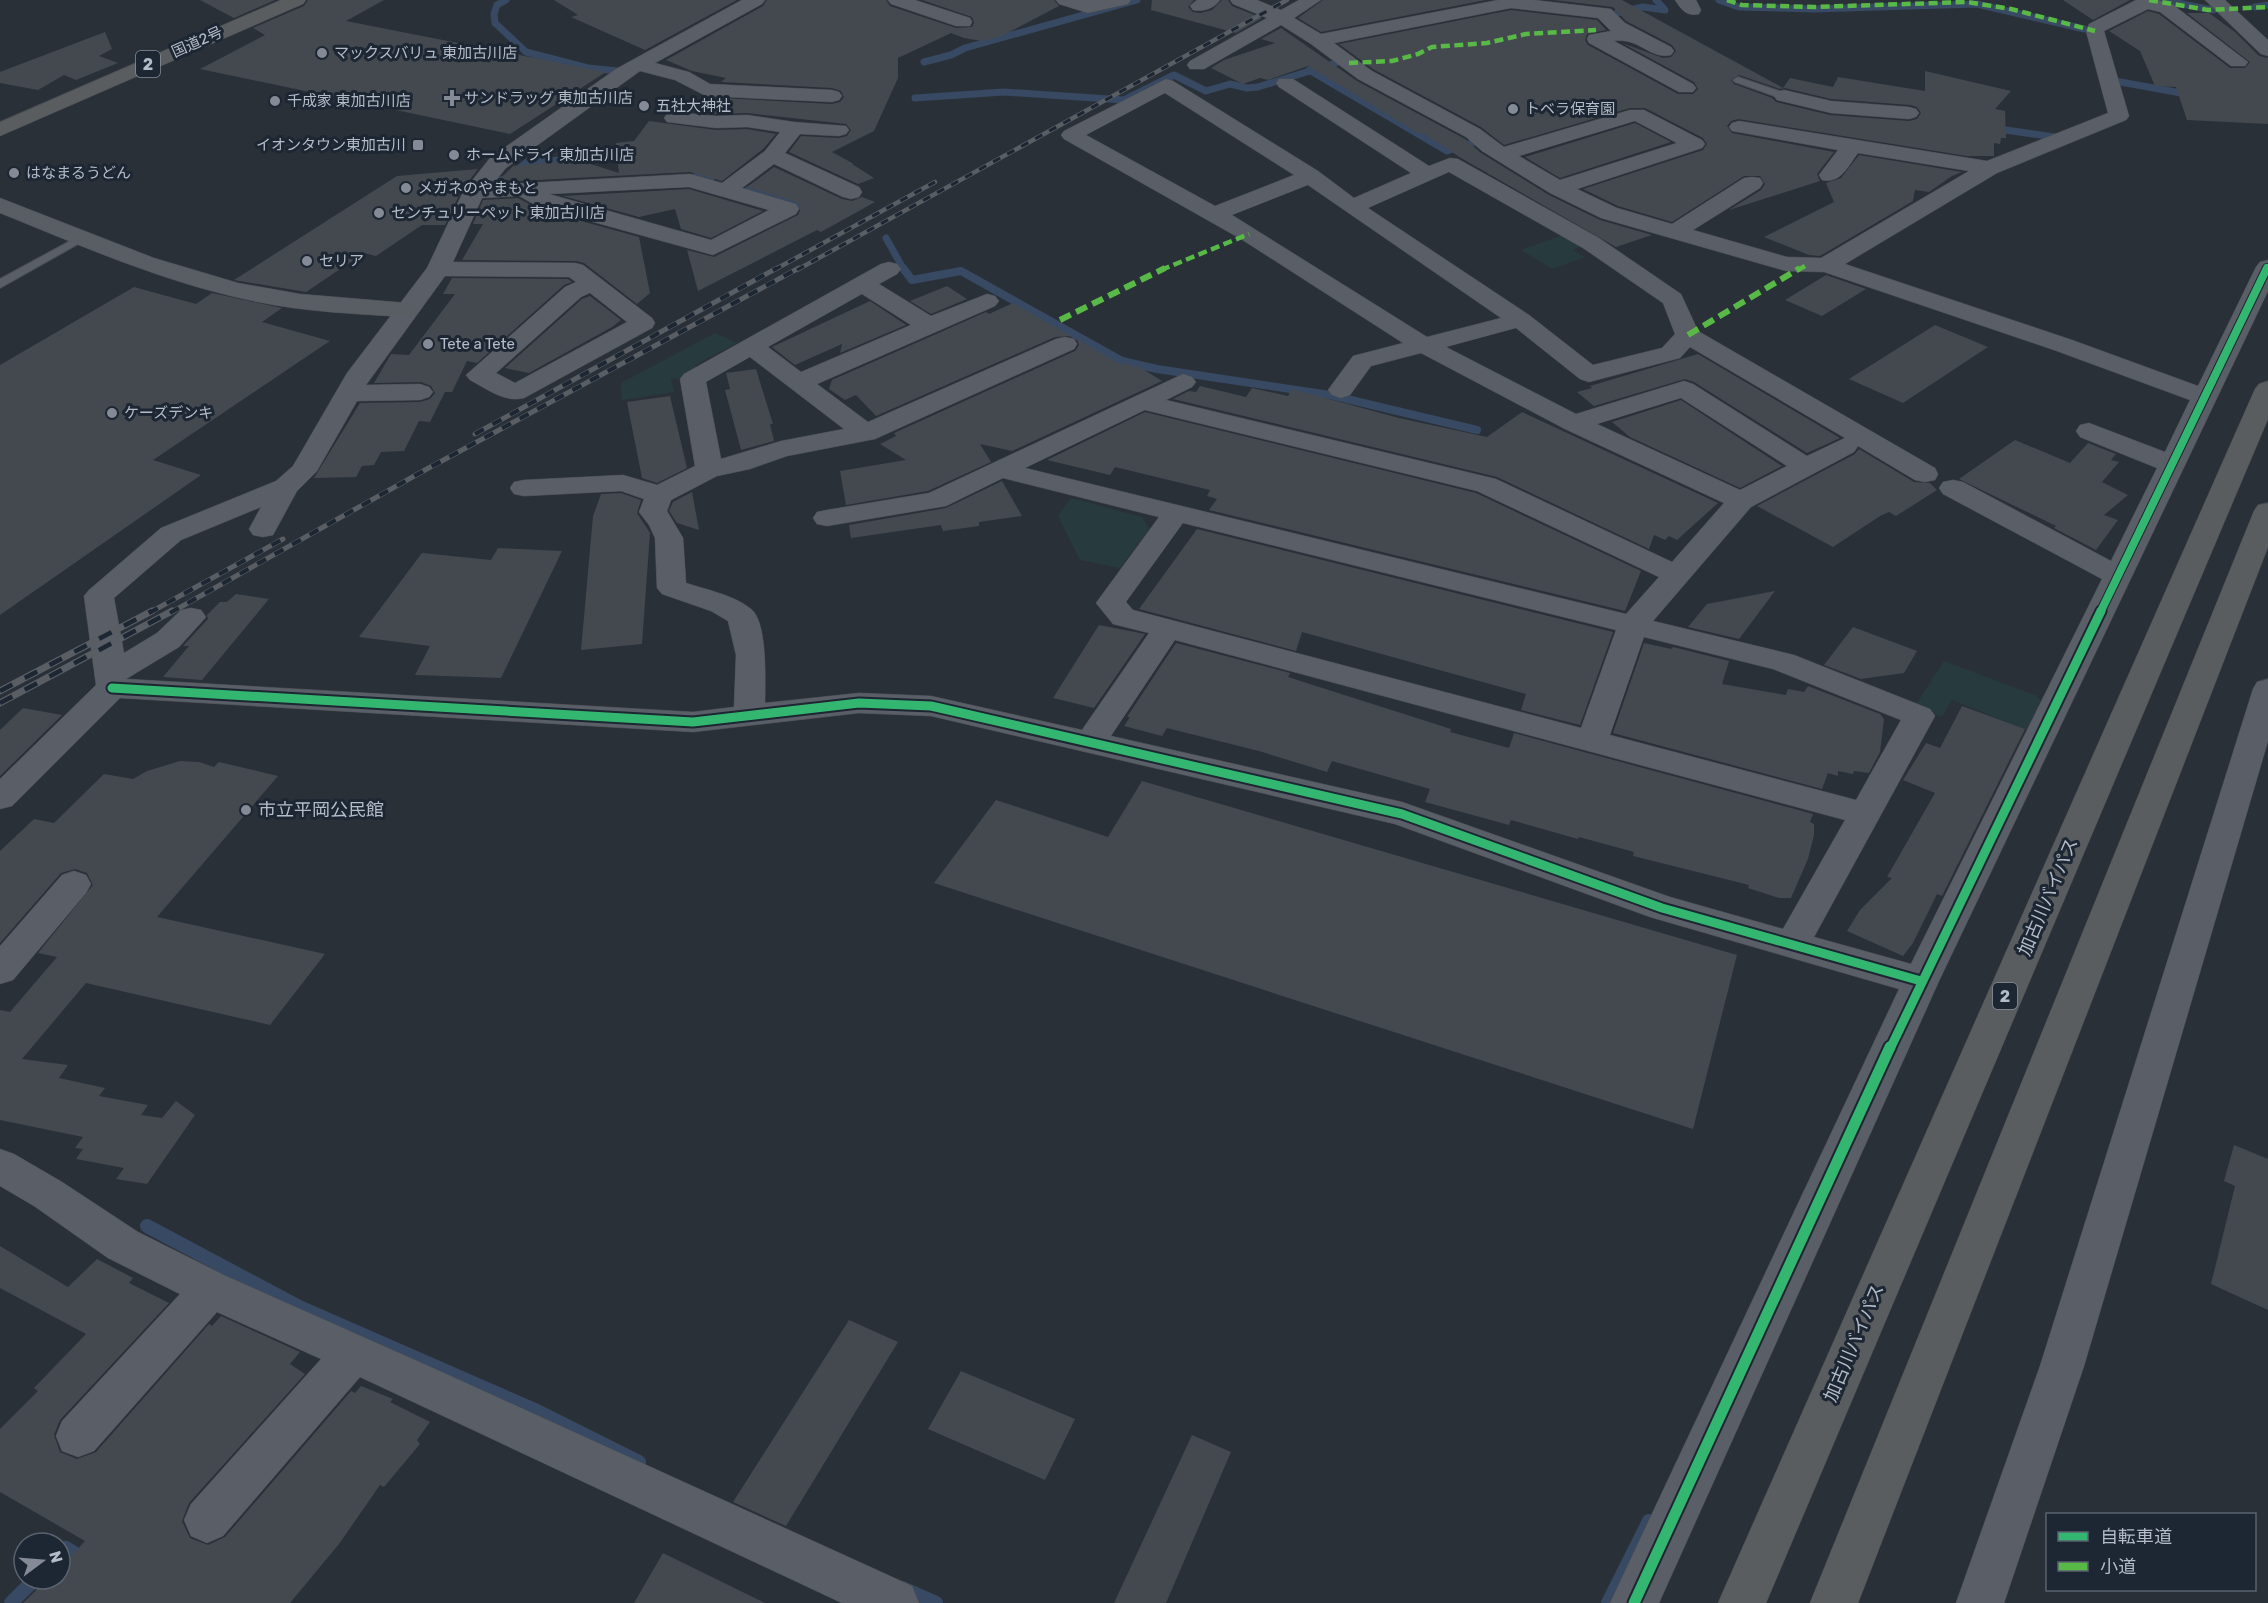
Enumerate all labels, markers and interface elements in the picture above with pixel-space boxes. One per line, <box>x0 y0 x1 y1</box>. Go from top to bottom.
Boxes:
street label: 国道2号 <box>169 23 225 61</box>
place label: マックスバリュ 東加古川店 <box>334 44 517 62</box>
marker: マックスバリュ 東加古川店 <box>315 46 329 60</box>
road number: 2 <box>136 51 160 77</box>
place label: サンドラッグ 東加古川店 <box>464 89 633 107</box>
marker: サンドラッグ 東加古川店 <box>445 91 459 105</box>
place label: 千成家 東加古川店 <box>287 92 411 110</box>
marker: 千成家 東加古川店 <box>268 94 282 108</box>
place label: 五社大神社 <box>656 97 731 115</box>
marker: 五社大神社 <box>637 99 651 113</box>
place label: トベラ保育園 <box>1525 100 1615 118</box>
marker: トベラ保育園 <box>1506 102 1520 116</box>
place label: イオンタウン東加古川 <box>256 136 406 154</box>
marker: イオンタウン東加古川 <box>411 138 425 152</box>
place label: ホームドライ 東加古川店 <box>466 146 634 164</box>
marker: ホームドライ 東加古川店 <box>447 148 461 162</box>
place label: はなまるうどん <box>26 164 131 182</box>
marker: はなまるうどん <box>7 166 21 180</box>
place label: メガネのやまもと <box>418 179 538 197</box>
marker: メガネのやまもと <box>399 181 413 195</box>
place label: センチュリーペット 東加古川店 <box>391 204 605 222</box>
marker: センチュリーペット 東加古川店 <box>372 206 386 220</box>
place label: セリア <box>319 252 364 270</box>
marker: セリア <box>300 254 314 268</box>
place label: Tete a Tete <box>440 335 515 353</box>
marker: Tete a Tete <box>421 337 435 351</box>
place label: ケーズデンキ <box>124 404 213 422</box>
marker: ケーズデンキ <box>105 406 119 420</box>
place label: 市立平岡公民館 <box>258 799 384 821</box>
marker: 市立平岡公民館 <box>239 803 253 817</box>
street label: 加古川バイパス <box>2013 835 2083 959</box>
road number: 2 <box>1993 983 2017 1009</box>
street label: 加古川バイパス <box>1819 1281 1889 1405</box>
legend <box>2046 1513 2256 1591</box>
text: 自転車道 <box>2100 1526 2172 1548</box>
north arrow <box>12 1531 72 1591</box>
text: N <box>45 1549 67 1565</box>
text: 小道 <box>2100 1556 2136 1578</box>

